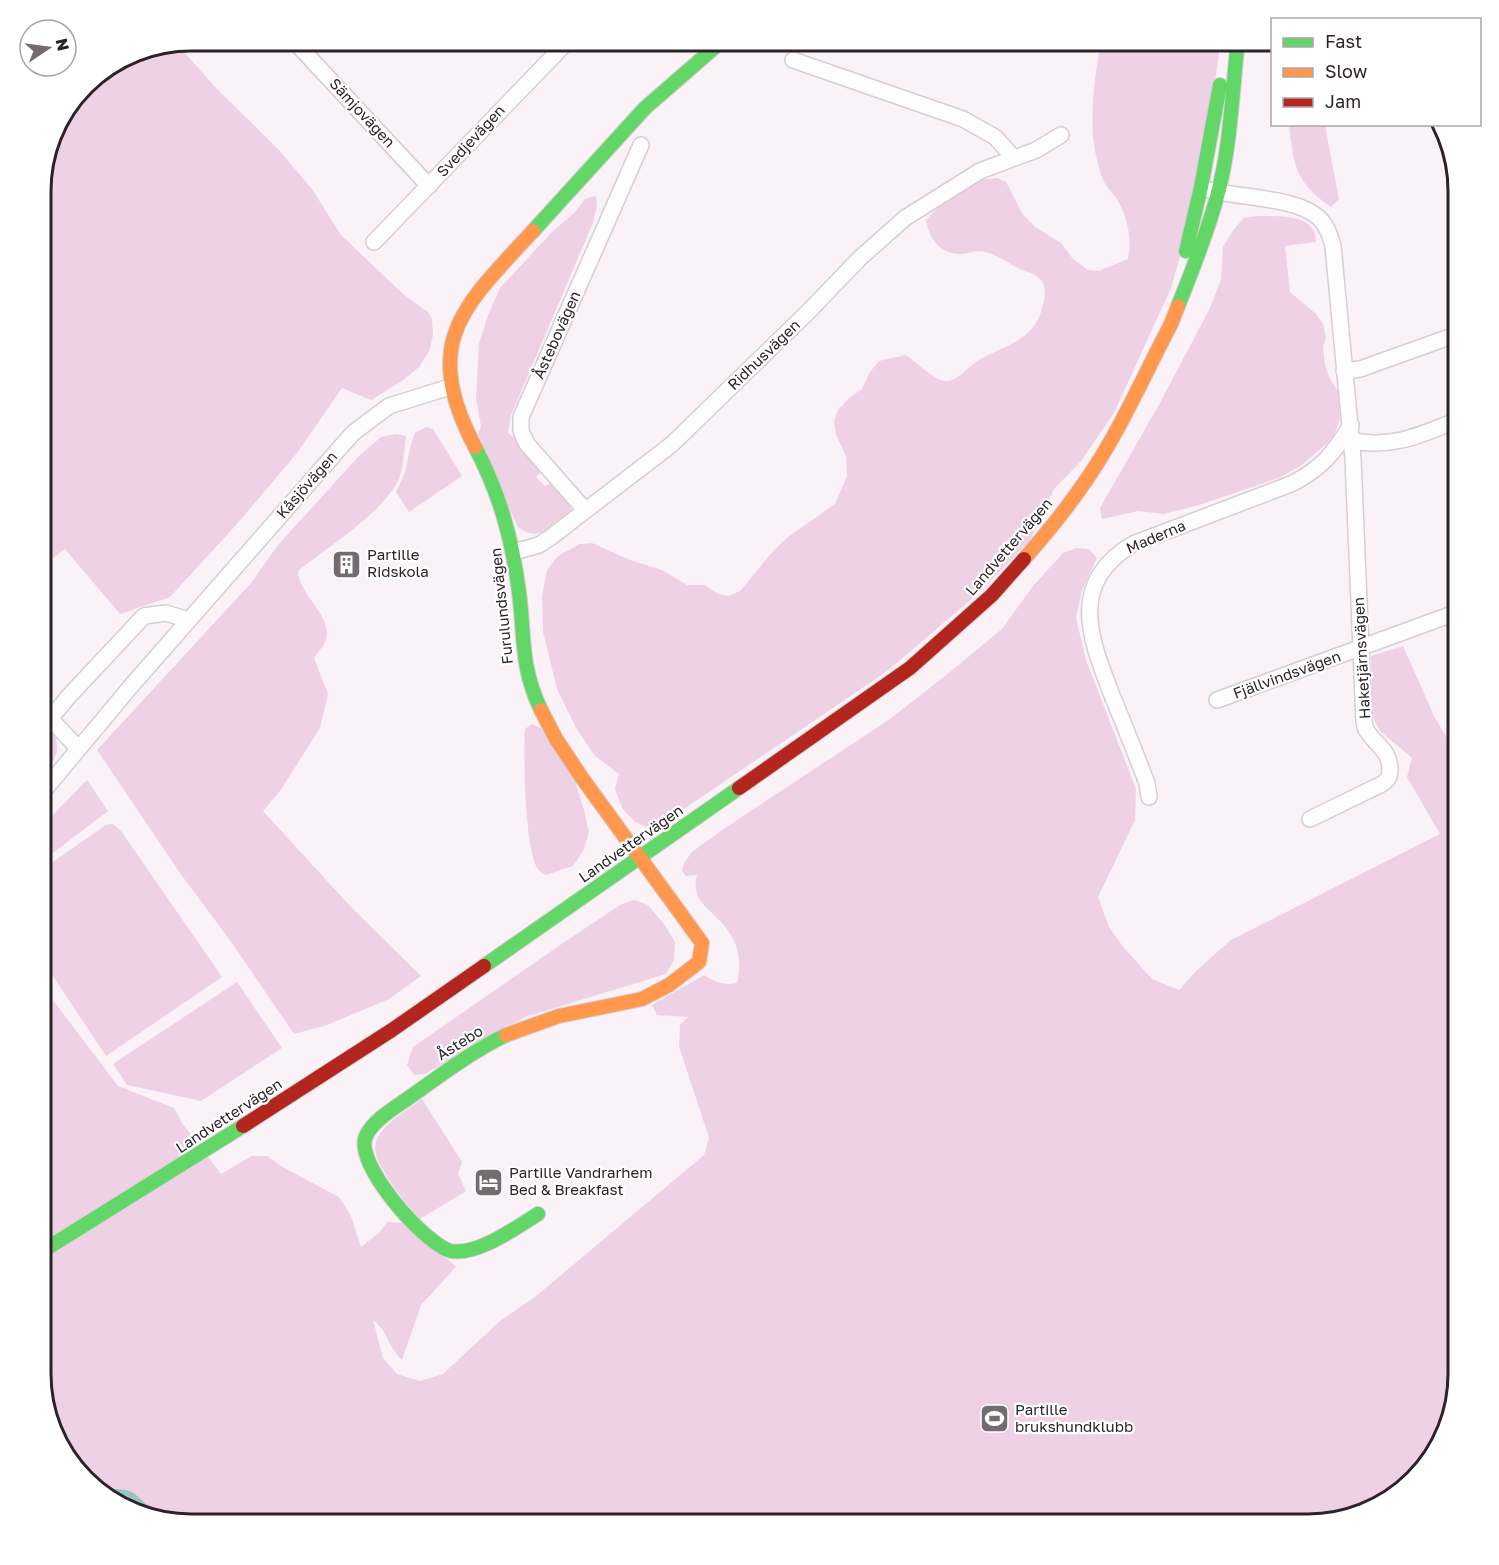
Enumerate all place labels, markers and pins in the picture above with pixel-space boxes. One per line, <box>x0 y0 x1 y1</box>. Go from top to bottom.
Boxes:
place label: Partille Ridskola <box>367 545 429 580</box>
building icon: Partille Ridskola <box>330 548 362 580</box>
place label: Partille Vandrarhem Bed & Breakfast <box>509 1163 653 1198</box>
hotel icon: Partille Vandrarhem Bed & Breakfast <box>472 1166 504 1198</box>
place label: Partille brukshundklubb <box>1015 1400 1133 1435</box>
sports icon: Partille brukshundklubb <box>978 1403 1010 1435</box>

